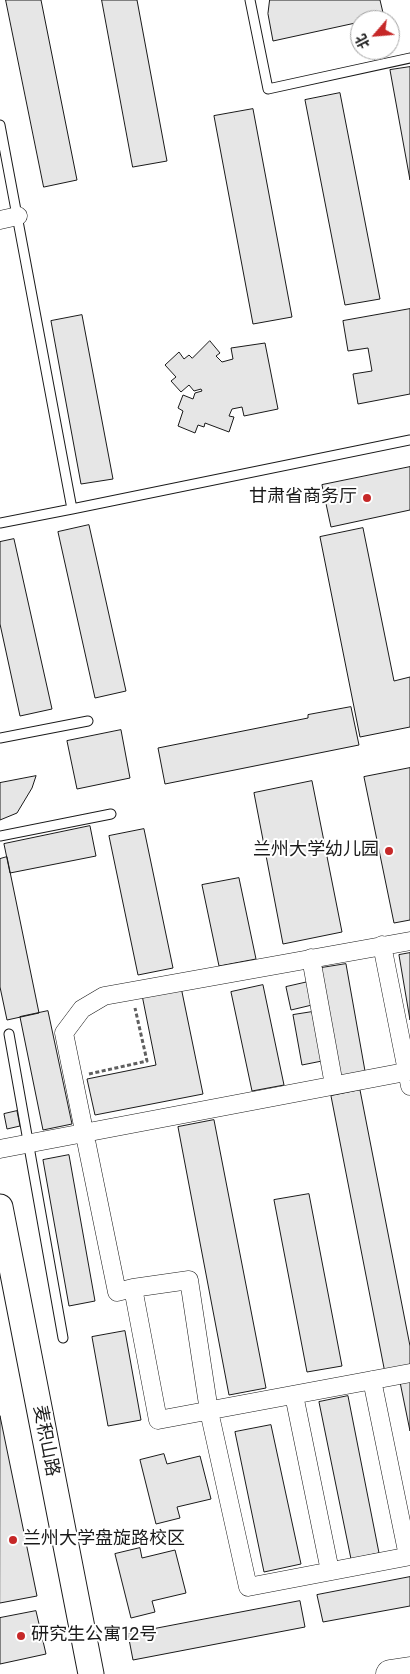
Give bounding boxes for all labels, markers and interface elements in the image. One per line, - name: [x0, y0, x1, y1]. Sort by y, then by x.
- north arrow: [350, 10, 400, 60]
- text: 北: [350, 31, 375, 52]
- place label: 甘肃省商务厅: [249, 487, 357, 509]
- marker: 甘肃省商务厅: [361, 492, 373, 504]
- place label: 兰州大学幼儿园: [253, 840, 379, 862]
- marker: 兰州大学幼儿园: [383, 845, 395, 857]
- street label: 麦积山路: [28, 1404, 62, 1478]
- place label: 兰州大学盘旋路校区: [23, 1529, 185, 1551]
- marker: 兰州大学盘旋路校区: [7, 1534, 19, 1546]
- place label: 研究生公寓12号: [31, 1625, 157, 1647]
- marker: 研究生公寓12号: [15, 1630, 27, 1642]

